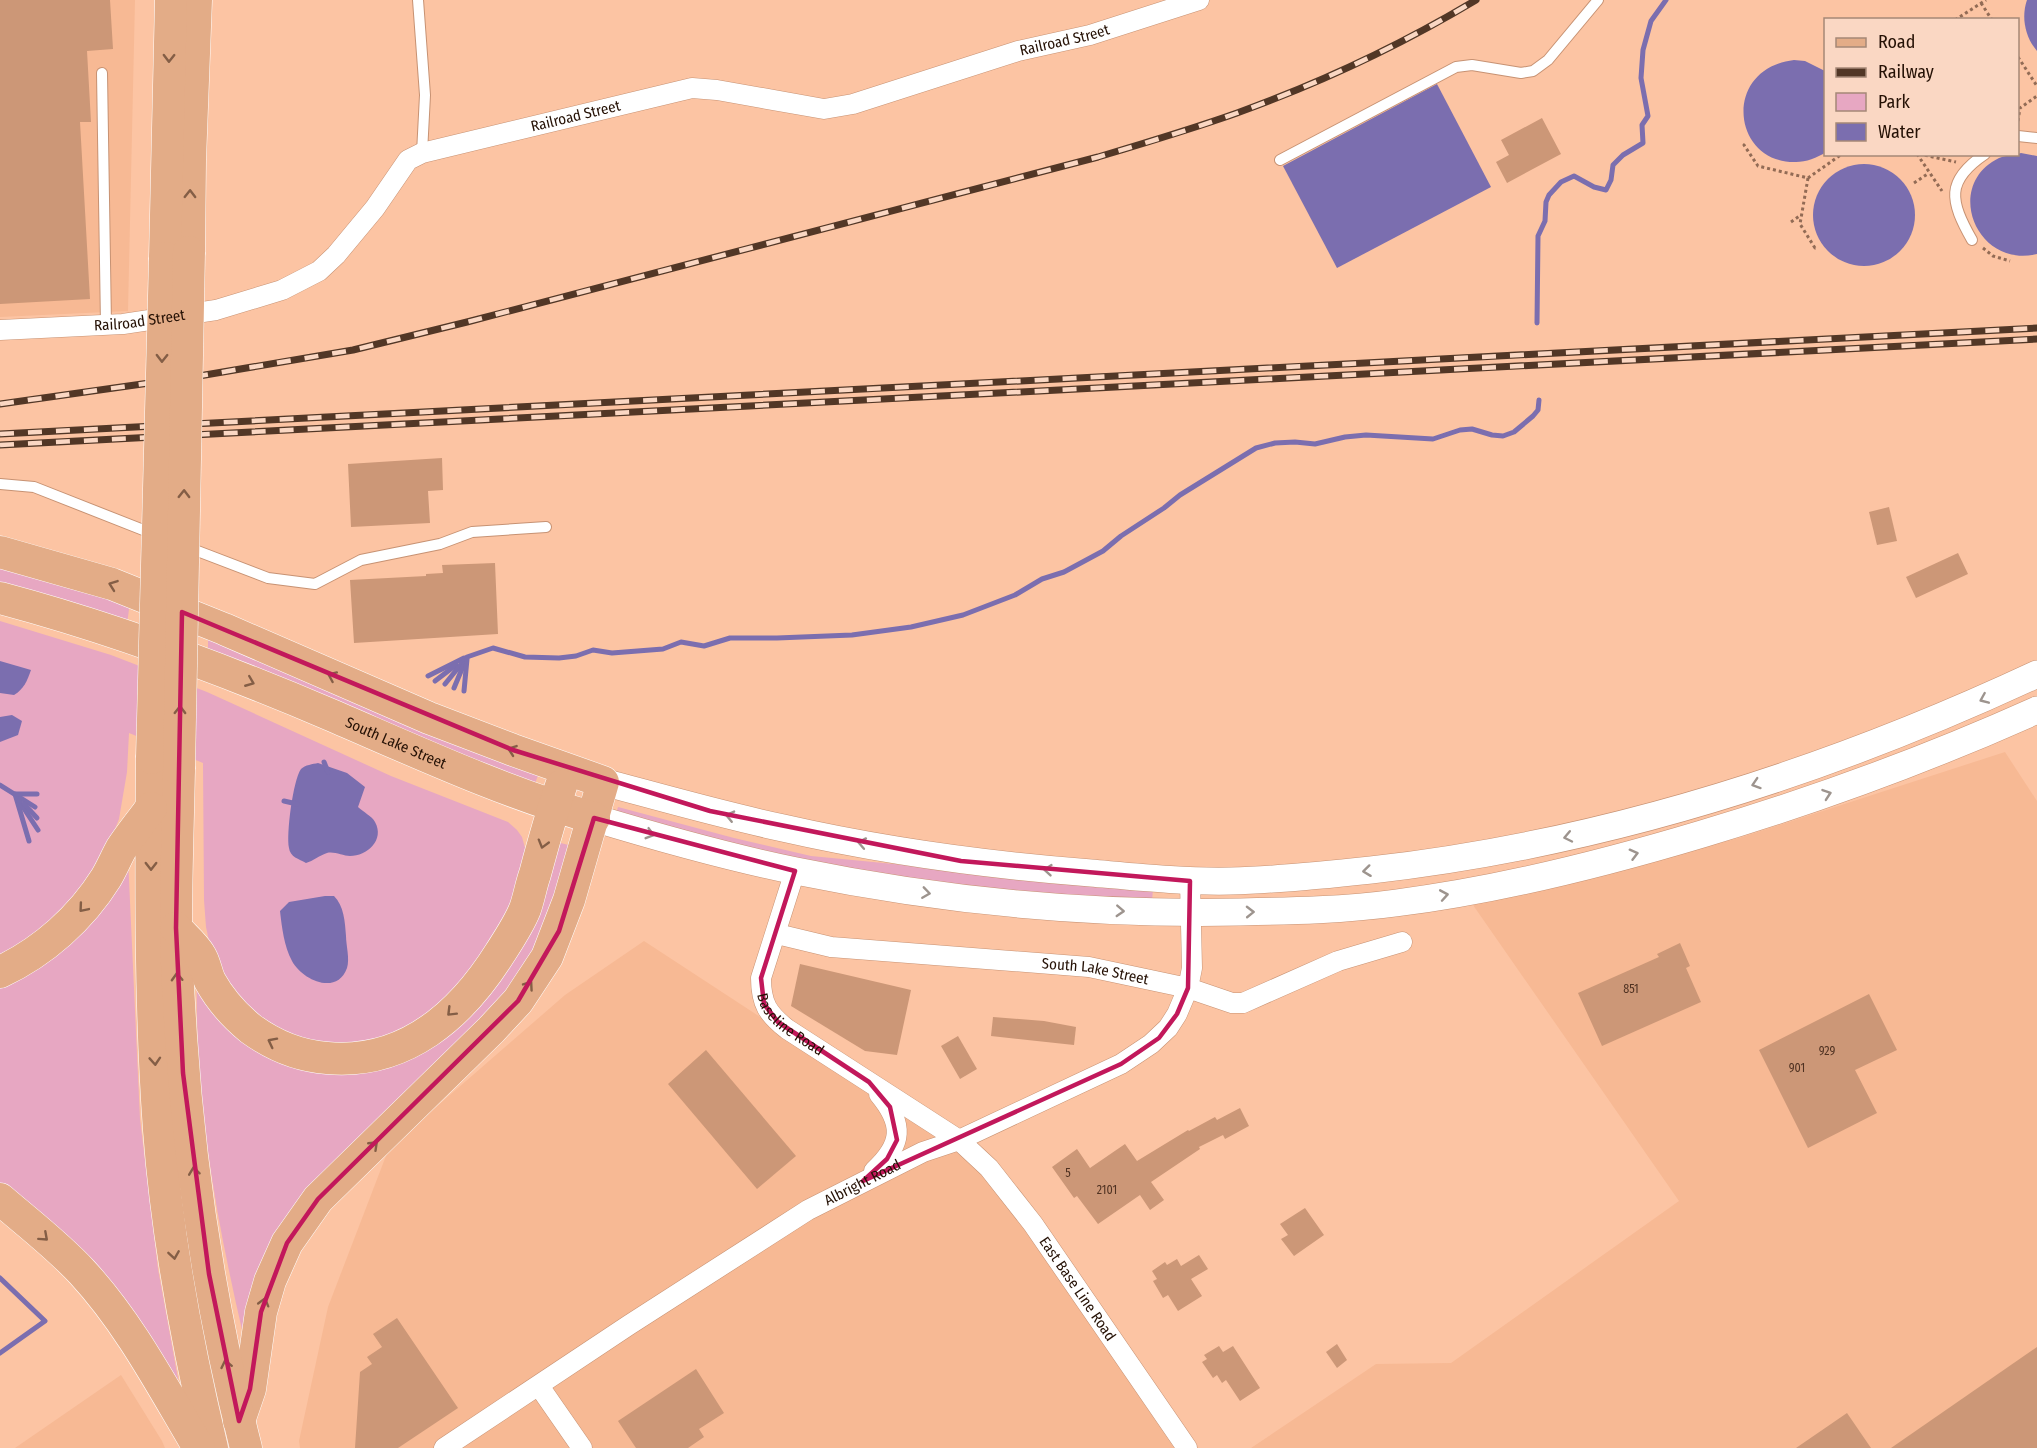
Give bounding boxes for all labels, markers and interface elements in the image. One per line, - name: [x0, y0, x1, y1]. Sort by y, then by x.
- legend: [1824, 18, 2019, 156]
- street label: Railroad Street: [1018, 20, 1112, 59]
- text: Road: [1878, 31, 1915, 53]
- one-way arrow: [163, 54, 176, 63]
- text: Railway: [1878, 61, 1934, 83]
- text: Park: [1878, 91, 1911, 113]
- street label: Railroad Street: [529, 97, 622, 136]
- text: Water: [1878, 121, 1921, 143]
- one-way arrow: [183, 189, 196, 198]
- street label: Railroad Street: [94, 306, 186, 334]
- one-way arrow: [156, 354, 168, 363]
- one-way arrow: [178, 490, 190, 499]
- one-way arrow: [108, 579, 119, 592]
- one-way arrow: [327, 671, 338, 683]
- one-way arrow: [244, 675, 255, 687]
- one-way arrow: [1979, 691, 1990, 703]
- one-way arrow: [174, 706, 186, 715]
- street label: South Lake Street: [343, 713, 449, 773]
- one-way arrow: [507, 744, 518, 757]
- one-way arrow: [1751, 777, 1762, 789]
- one-way arrow: [1821, 789, 1832, 802]
- one-way arrow: [725, 810, 735, 823]
- one-way arrow: [645, 827, 655, 840]
- one-way arrow: [1563, 830, 1573, 843]
- one-way arrow: [858, 837, 868, 850]
- one-way arrow: [538, 838, 550, 849]
- one-way arrow: [1628, 849, 1639, 861]
- one-way arrow: [145, 862, 157, 871]
- one-way arrow: [1044, 864, 1053, 877]
- one-way arrow: [1363, 864, 1372, 876]
- one-way arrow: [922, 886, 931, 899]
- one-way arrow: [1438, 889, 1448, 902]
- one-way arrow: [79, 901, 90, 912]
- one-way arrow: [1116, 904, 1125, 917]
- one-way arrow: [1245, 905, 1254, 918]
- street label: South Lake Street: [1041, 954, 1150, 988]
- one-way arrow: [171, 973, 184, 982]
- one-way arrow: [522, 981, 533, 992]
- house number: 851: [1623, 982, 1639, 996]
- street label: Baseline Road: [753, 991, 827, 1059]
- one-way arrow: [448, 1005, 459, 1016]
- one-way arrow: [267, 1037, 278, 1049]
- house number: 929: [1819, 1044, 1836, 1058]
- one-way arrow: [148, 1057, 161, 1066]
- house number: 901: [1789, 1061, 1805, 1075]
- one-way arrow: [367, 1141, 377, 1152]
- street label: Albright Road: [821, 1156, 904, 1209]
- house number: 5: [1065, 1166, 1071, 1180]
- one-way arrow: [188, 1167, 200, 1176]
- house number: 2101: [1097, 1183, 1117, 1197]
- one-way arrow: [38, 1230, 48, 1241]
- street label: East Base Line Road: [1036, 1233, 1120, 1344]
- one-way arrow: [167, 1250, 180, 1260]
- one-way arrow: [257, 1297, 269, 1308]
- one-way arrow: [220, 1359, 233, 1369]

